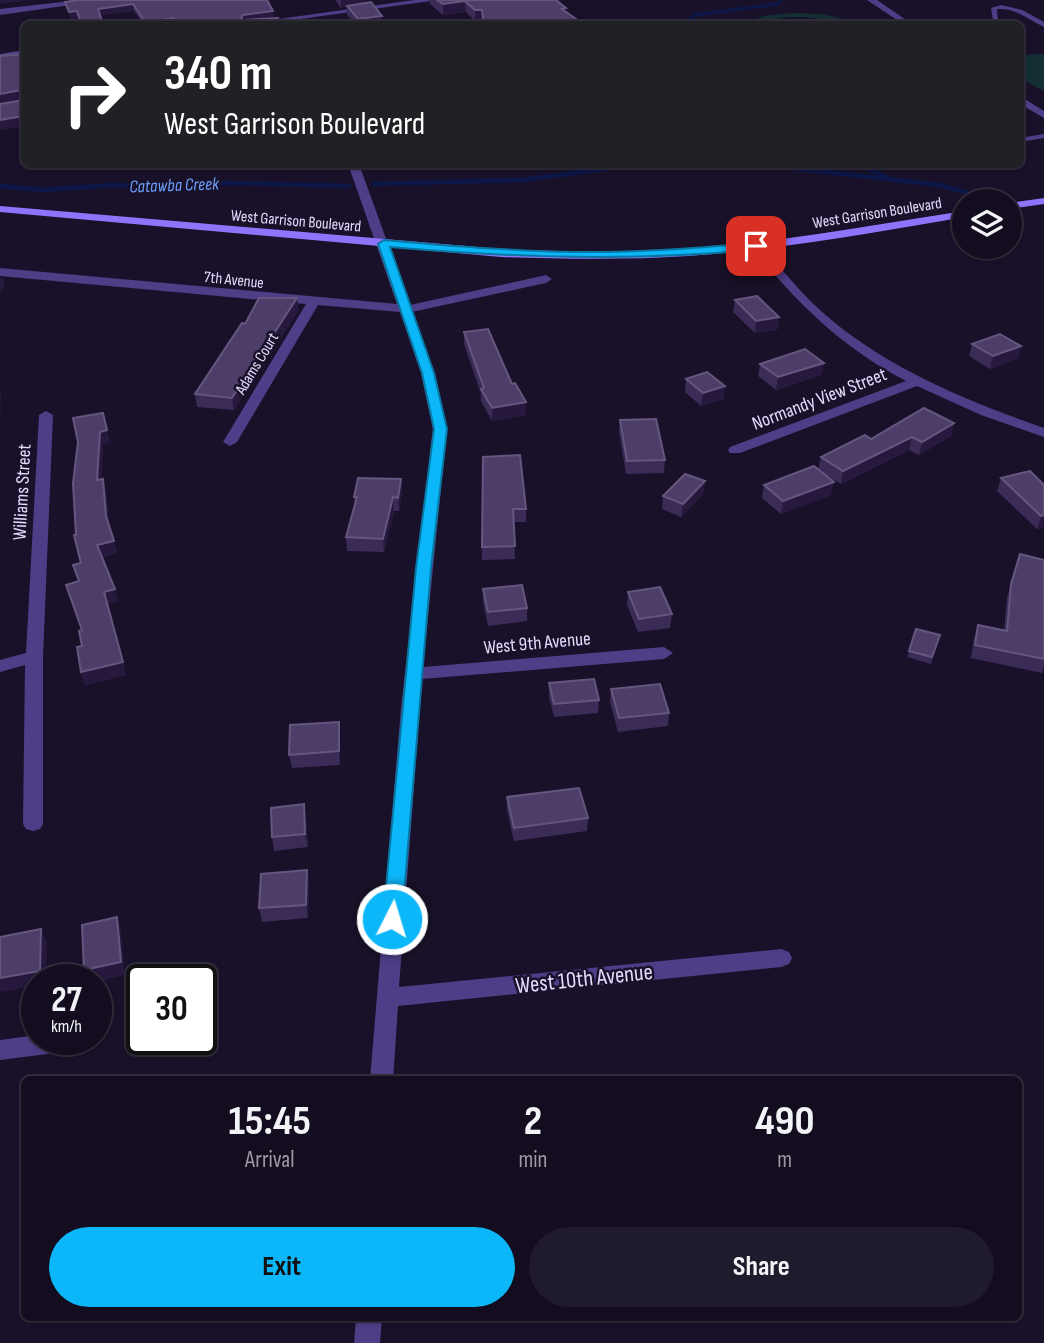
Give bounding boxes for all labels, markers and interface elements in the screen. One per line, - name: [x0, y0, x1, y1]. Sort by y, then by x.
- text: 340 m: [164, 45, 272, 104]
- icon: right: [49, 49, 140, 140]
- text: West Garrison Boulevard: [164, 105, 425, 144]
- water label: Catawba Creek: [129, 173, 220, 198]
- map controls: [952, 189, 1022, 259]
- button: layers: [952, 189, 1022, 259]
- street label: West Garrison Boulevard: [811, 194, 943, 233]
- street label: West Garrison Boulevard: [230, 206, 362, 237]
- pin: [726, 216, 786, 276]
- icon: arrive: [737, 227, 775, 265]
- street label: 7th Avenue: [203, 268, 265, 293]
- street label: Adams Court: [231, 329, 283, 399]
- street label: Normandy View Street: [749, 363, 890, 436]
- street label: Williams Street: [8, 443, 37, 541]
- street label: West 9th Avenue: [483, 627, 592, 660]
- position arrow: [355, 882, 429, 956]
- street label: West 10th Avenue: [514, 958, 654, 1000]
- speed limit sign: 30: [126, 964, 217, 1055]
- text: 27: [51, 979, 82, 1022]
- text: km/h: [51, 1016, 82, 1037]
- text: 15:45: [229, 1096, 311, 1147]
- text: 2: [524, 1096, 542, 1147]
- text: 490: [755, 1096, 814, 1147]
- text: Arrival: [245, 1146, 294, 1174]
- text: min: [518, 1146, 547, 1174]
- text: m: [777, 1146, 792, 1174]
- button: Exit: [49, 1227, 515, 1307]
- button: Share: [529, 1227, 994, 1307]

